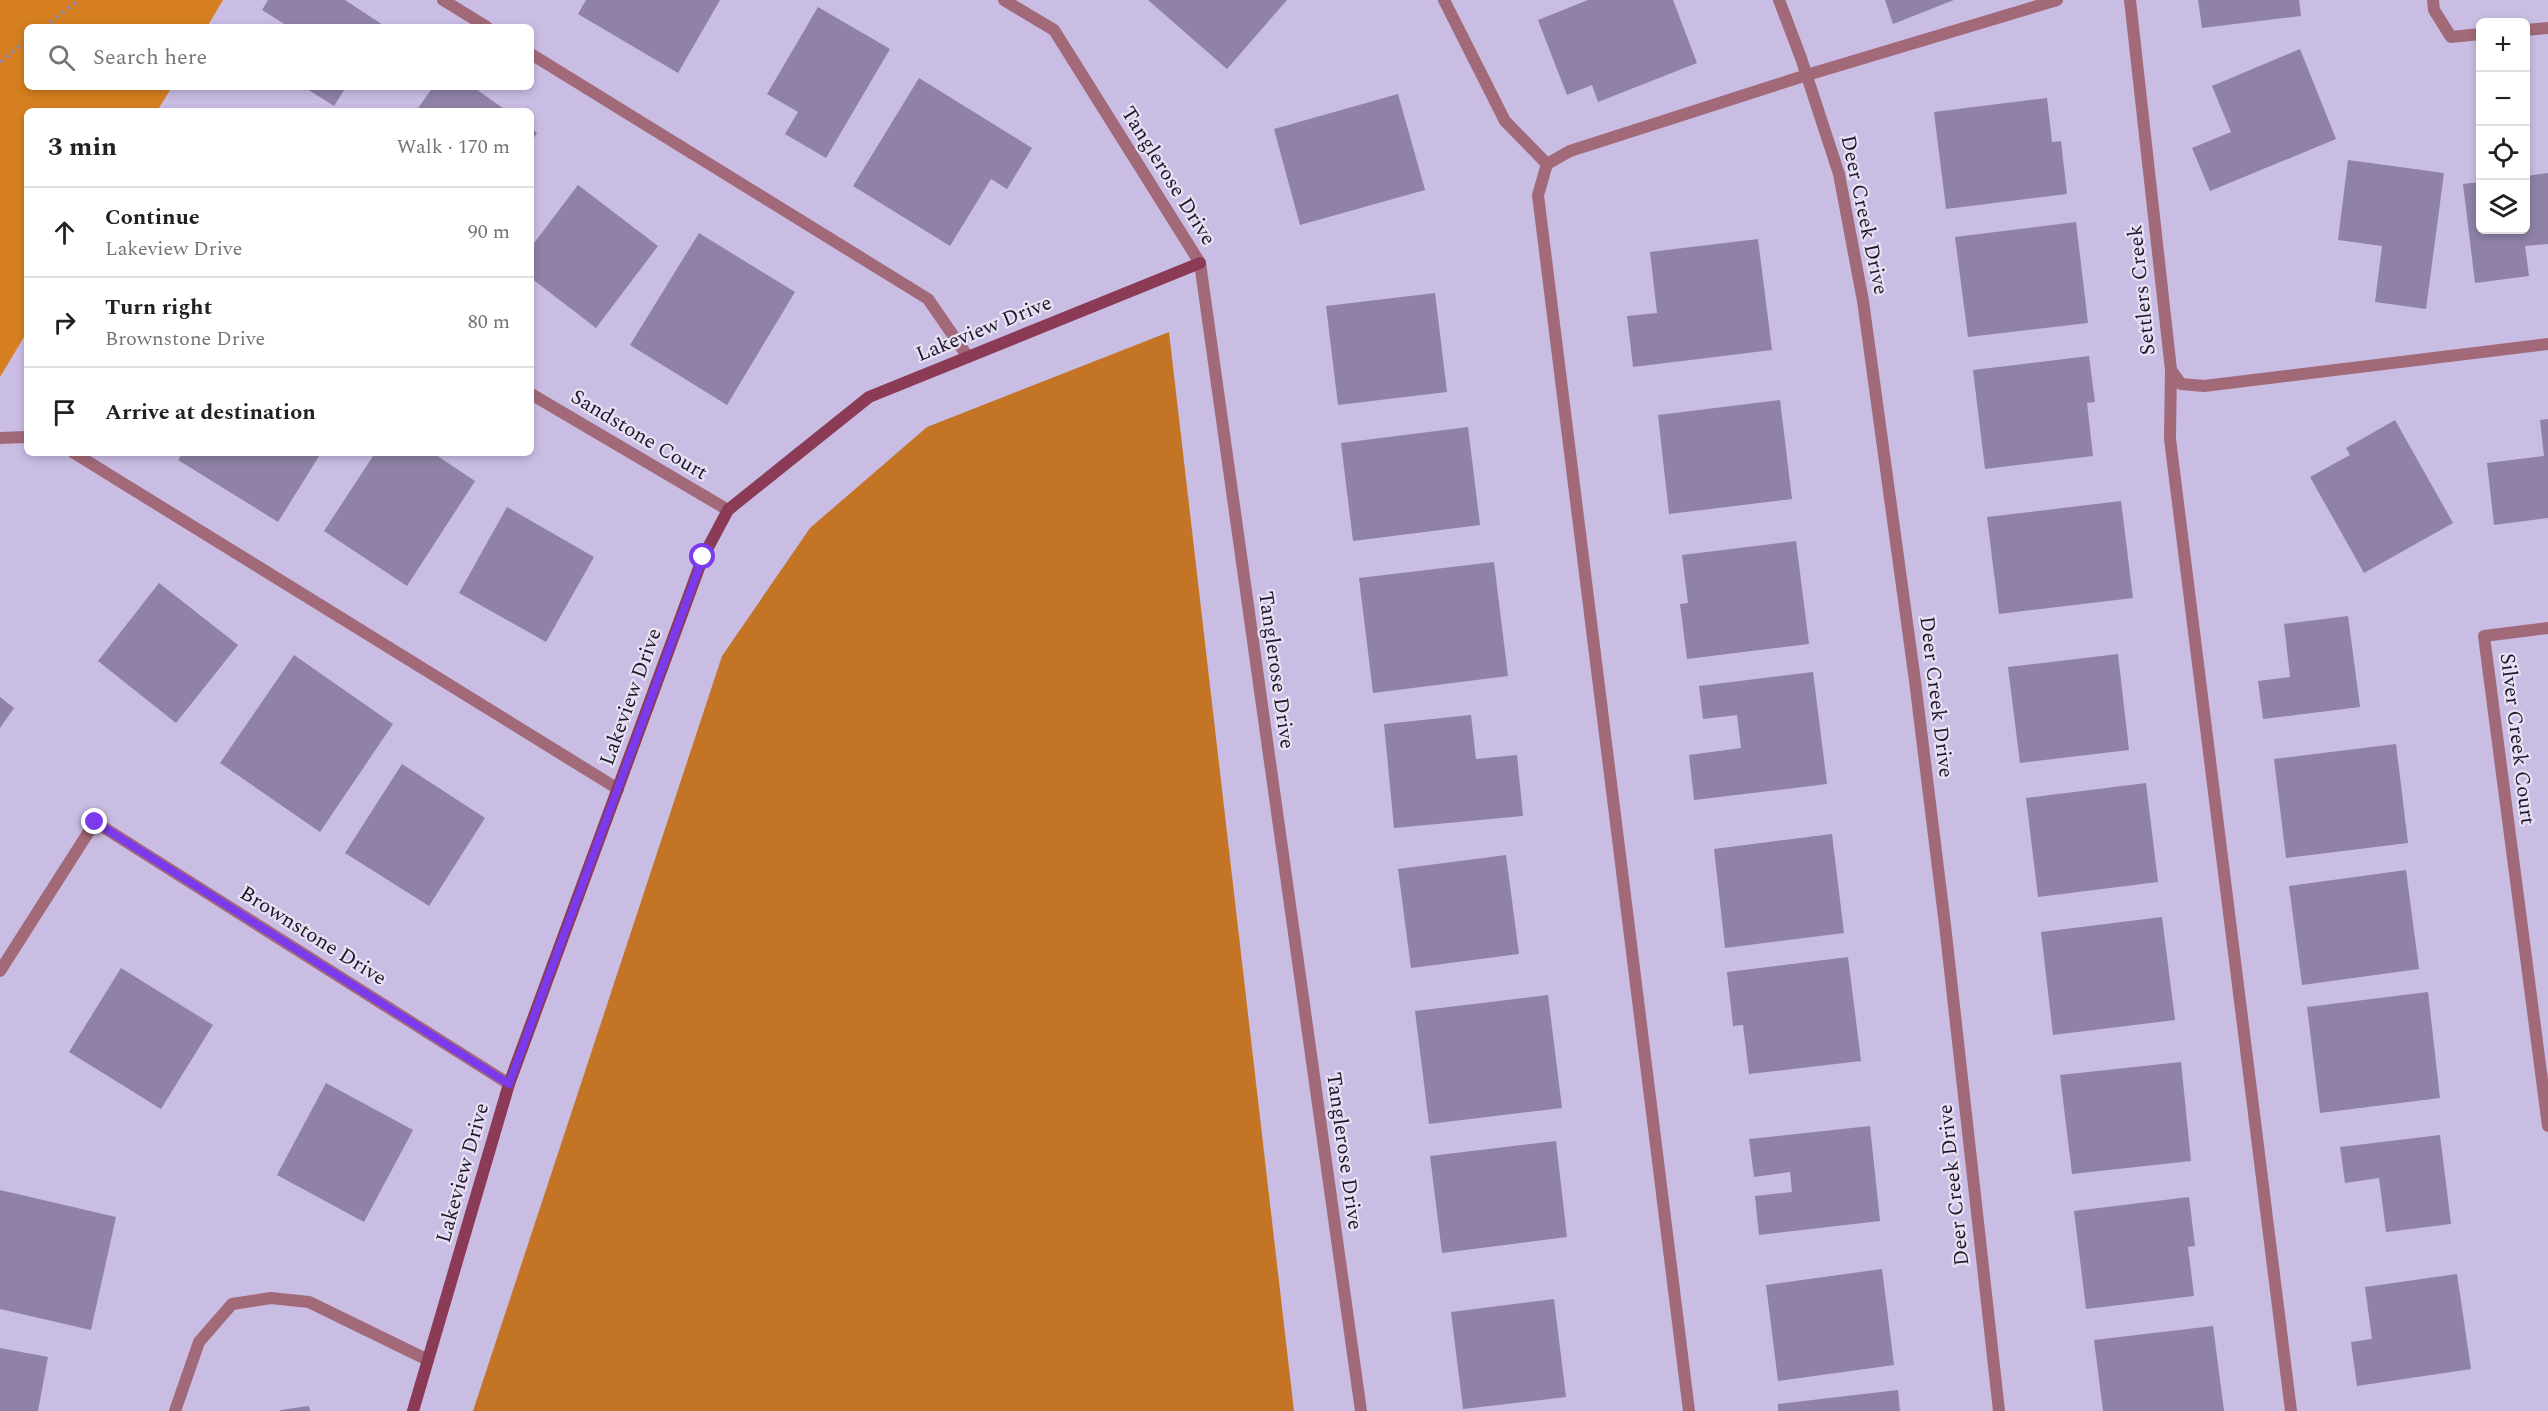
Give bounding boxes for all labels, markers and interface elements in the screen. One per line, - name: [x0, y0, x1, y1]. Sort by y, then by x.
- map controls: [2476, 18, 2530, 234]
- button: +: [2476, 18, 2530, 72]
- search box: [24, 24, 534, 90]
- icon: search: [45, 41, 78, 74]
- text: Search here: [93, 41, 207, 74]
- button: −: [2476, 72, 2530, 126]
- street label: Tanglerose Drive: [1112, 100, 1224, 252]
- button: locate: [2476, 126, 2530, 180]
- text: 3 min: [48, 127, 117, 167]
- text: Walk · 170 m: [397, 132, 510, 162]
- street label: Deer Creek Drive: [1831, 132, 1897, 298]
- button: layers: [2476, 180, 2530, 234]
- text: Continue: [105, 201, 200, 234]
- icon: ahead: [48, 216, 81, 249]
- text: 90 m: [468, 217, 510, 247]
- street label: Settlers Creek: [2119, 223, 2165, 357]
- text: Lakeview Drive: [105, 234, 242, 264]
- street label: Lakeview Drive: [911, 287, 1057, 371]
- text: Turn right: [105, 291, 212, 324]
- icon: right: [48, 306, 81, 339]
- text: 80 m: [468, 307, 510, 337]
- text: Brownstone Drive: [105, 324, 265, 354]
- street label: Sandstone Court: [564, 381, 714, 489]
- icon: arrive: [48, 396, 81, 429]
- text: Arrive at destination: [105, 396, 316, 429]
- route start: [689, 543, 715, 569]
- street label: Tanglerose Drive: [1249, 589, 1303, 751]
- street label: Deer Creek Drive: [1910, 614, 1962, 780]
- street label: Lakeview Drive: [591, 624, 671, 770]
- street label: Silver Creek Court: [2491, 651, 2543, 827]
- route end: [81, 808, 107, 834]
- street label: Brownstone Drive: [233, 878, 393, 994]
- street label: Tanglerose Drive: [1317, 1070, 1371, 1232]
- street label: Lakeview Drive: [428, 1099, 498, 1247]
- street label: Deer Creek Drive: [1930, 1103, 1978, 1267]

